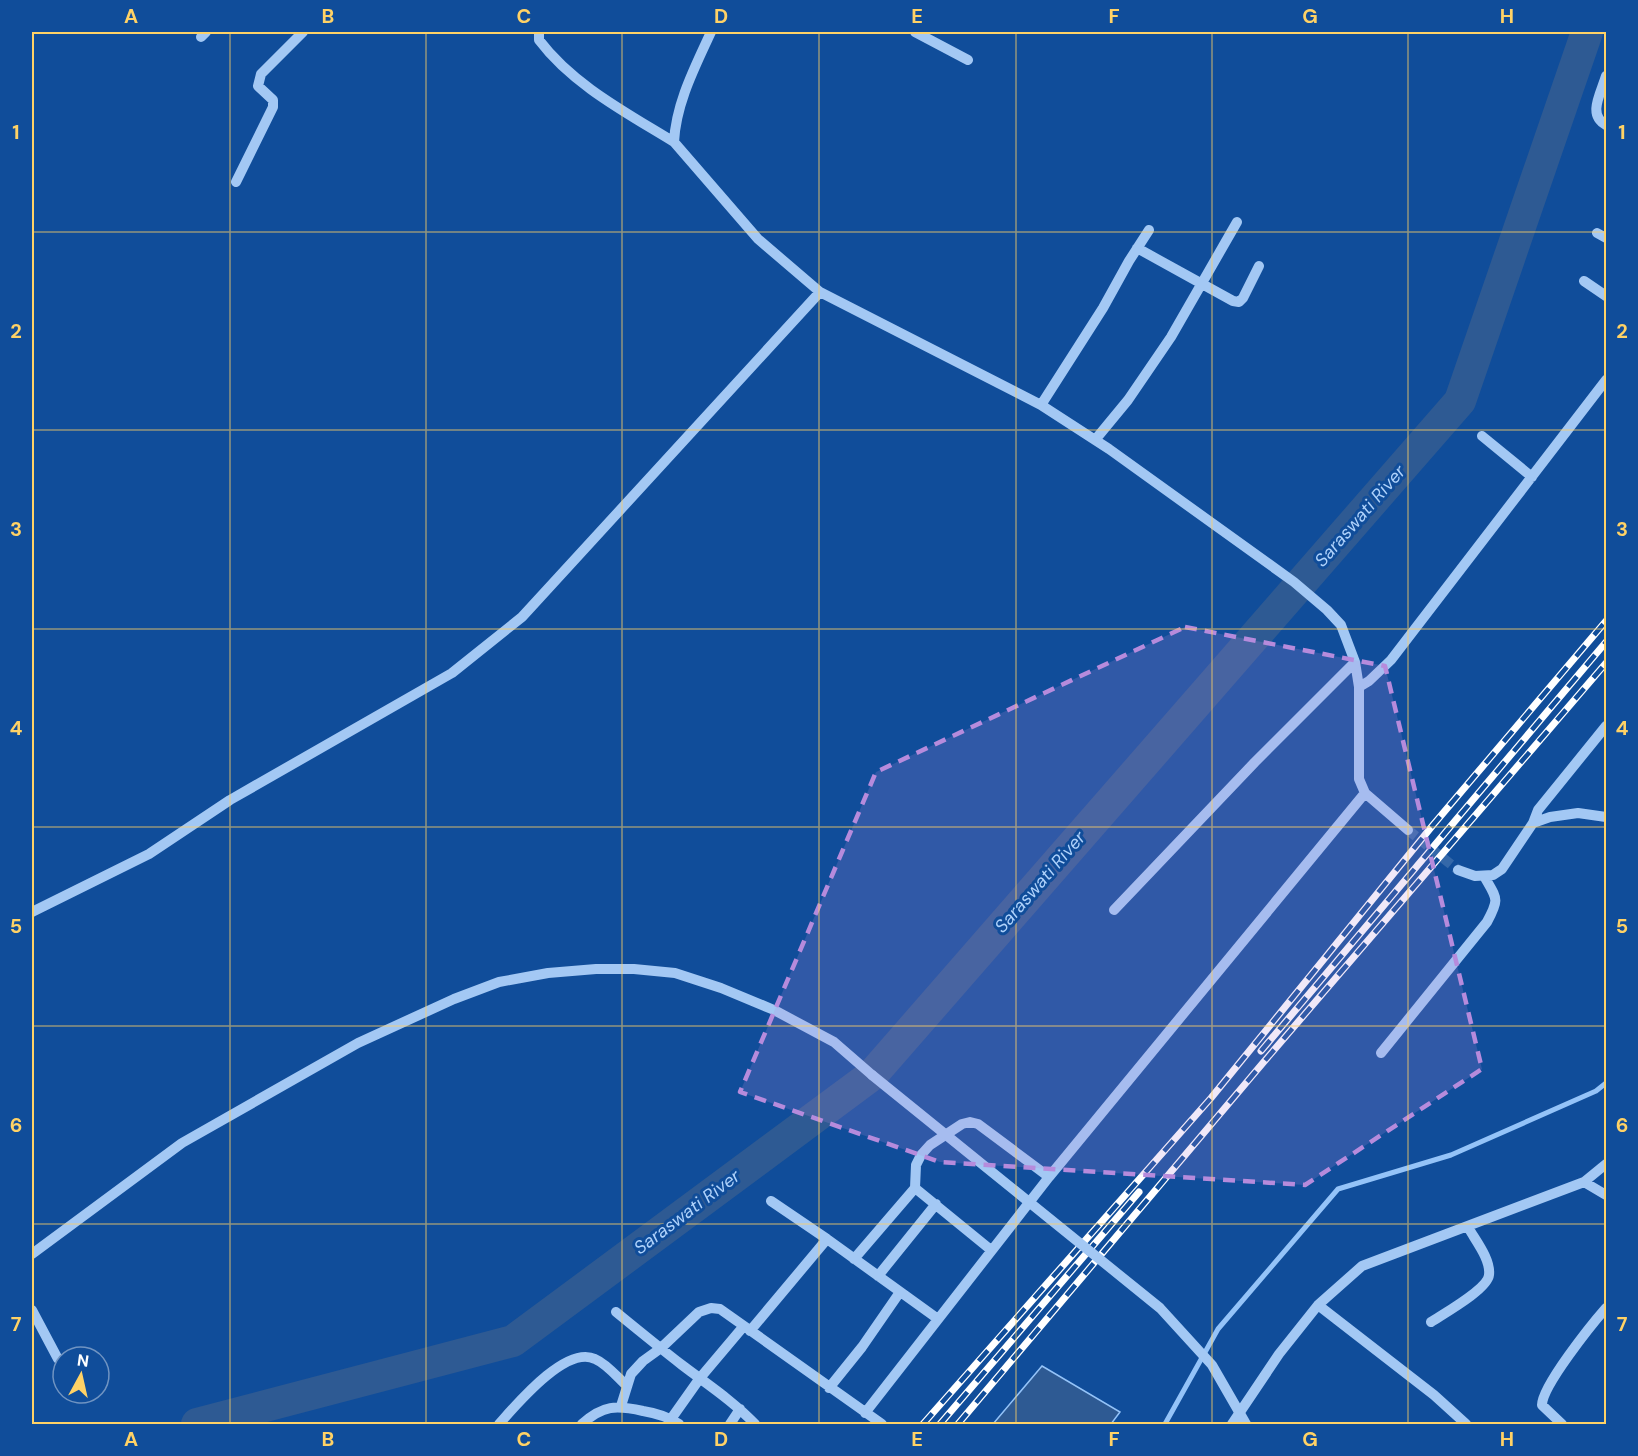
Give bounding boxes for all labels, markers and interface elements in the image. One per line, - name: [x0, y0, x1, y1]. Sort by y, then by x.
- text: A: [124, 3, 138, 29]
- text: B: [322, 3, 334, 29]
- text: C: [517, 3, 531, 29]
- text: D: [714, 3, 728, 29]
- text: E: [911, 3, 923, 29]
- text: F: [1108, 3, 1120, 29]
- text: G: [1302, 3, 1318, 29]
- text: H: [1500, 3, 1514, 29]
- text: 1: [12, 119, 20, 145]
- text: 1: [1618, 119, 1626, 145]
- text: 2: [10, 318, 22, 344]
- text: 2: [1616, 318, 1628, 344]
- water label: Saraswati River: [1309, 459, 1412, 572]
- text: 3: [10, 516, 22, 542]
- text: 3: [1616, 516, 1628, 542]
- text: 4: [10, 715, 23, 741]
- text: 4: [1616, 715, 1629, 741]
- water label: Saraswati River: [989, 825, 1092, 938]
- text: 5: [10, 913, 22, 939]
- text: 5: [1616, 913, 1628, 939]
- text: 6: [10, 1112, 22, 1138]
- text: 6: [1616, 1112, 1628, 1138]
- water label: Saraswati River: [629, 1163, 746, 1260]
- text: 7: [11, 1311, 22, 1337]
- text: 7: [1617, 1311, 1628, 1337]
- north arrow: [51, 1345, 111, 1405]
- text: N: [76, 1349, 90, 1372]
- text: A: [124, 1426, 138, 1452]
- text: B: [322, 1426, 334, 1452]
- text: C: [517, 1426, 531, 1452]
- text: D: [714, 1426, 728, 1452]
- text: E: [911, 1426, 923, 1452]
- text: F: [1108, 1426, 1120, 1452]
- text: G: [1302, 1426, 1318, 1452]
- text: H: [1500, 1426, 1514, 1452]

